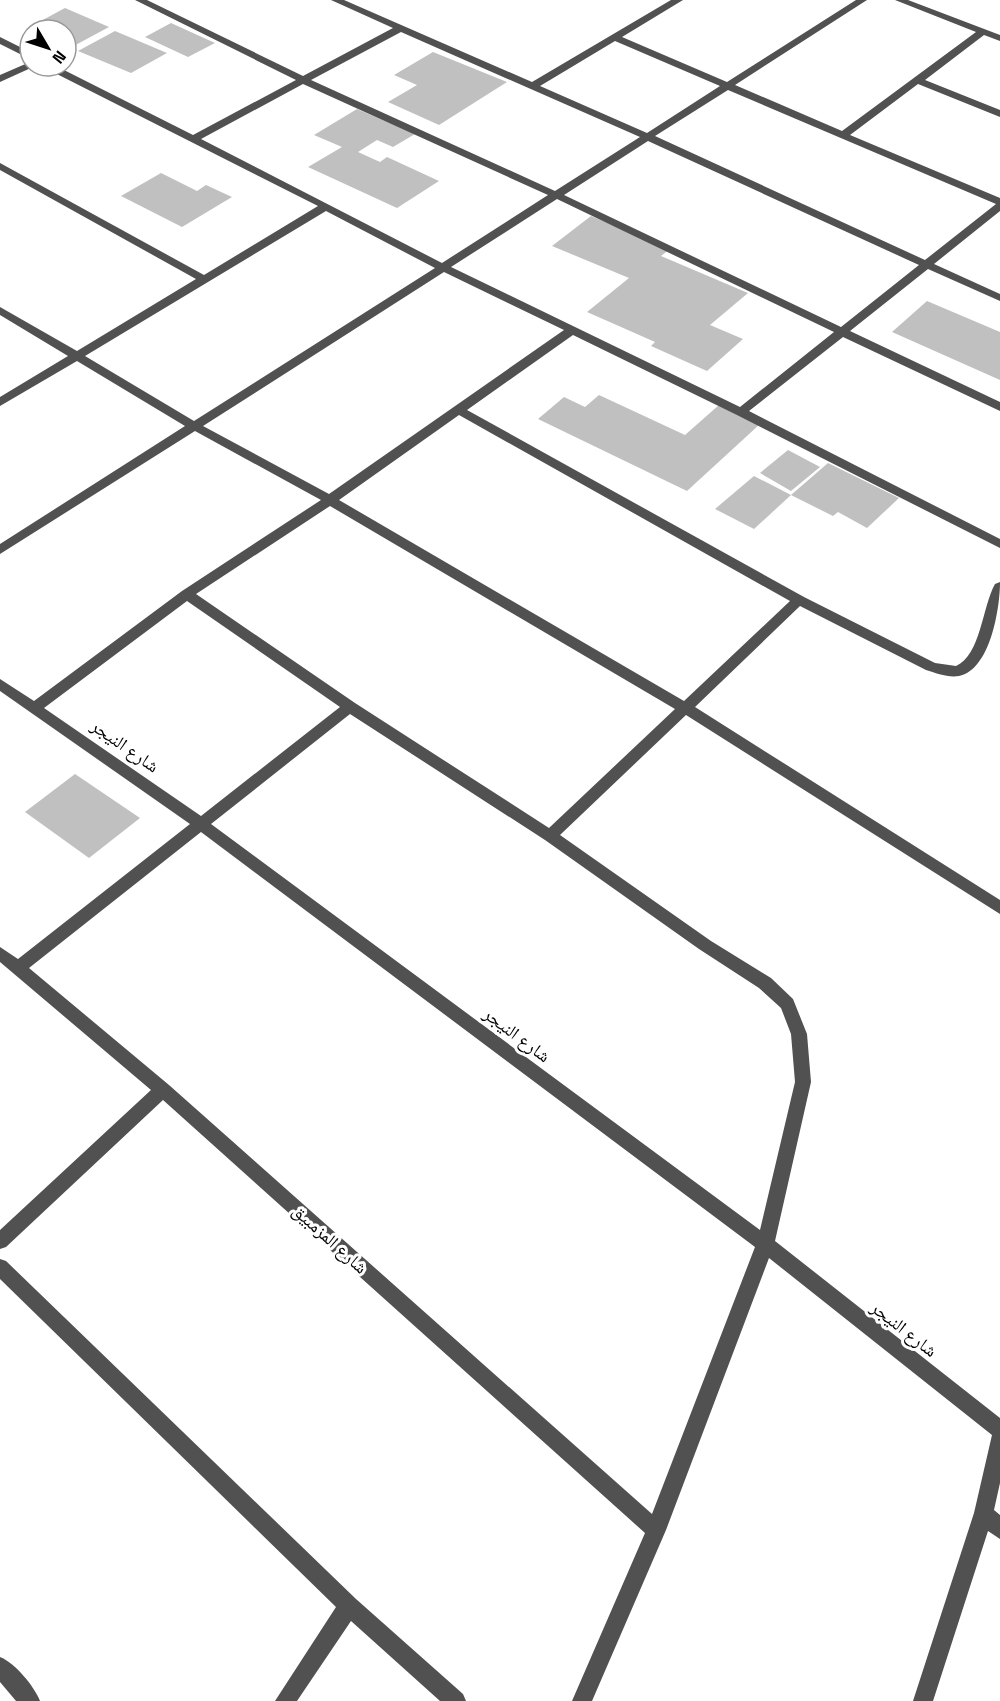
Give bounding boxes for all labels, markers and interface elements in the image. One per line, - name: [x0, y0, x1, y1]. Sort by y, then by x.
- north arrow: [18, 18, 78, 78]
- text: N: [48, 46, 71, 68]
- street label: شارع النيجر: [86, 713, 164, 777]
- street label: شارع النيجر: [478, 1001, 555, 1067]
- street label: شارع المزمبيق: [288, 1199, 373, 1278]
- street label: شارع النيجر: [866, 1295, 942, 1362]

